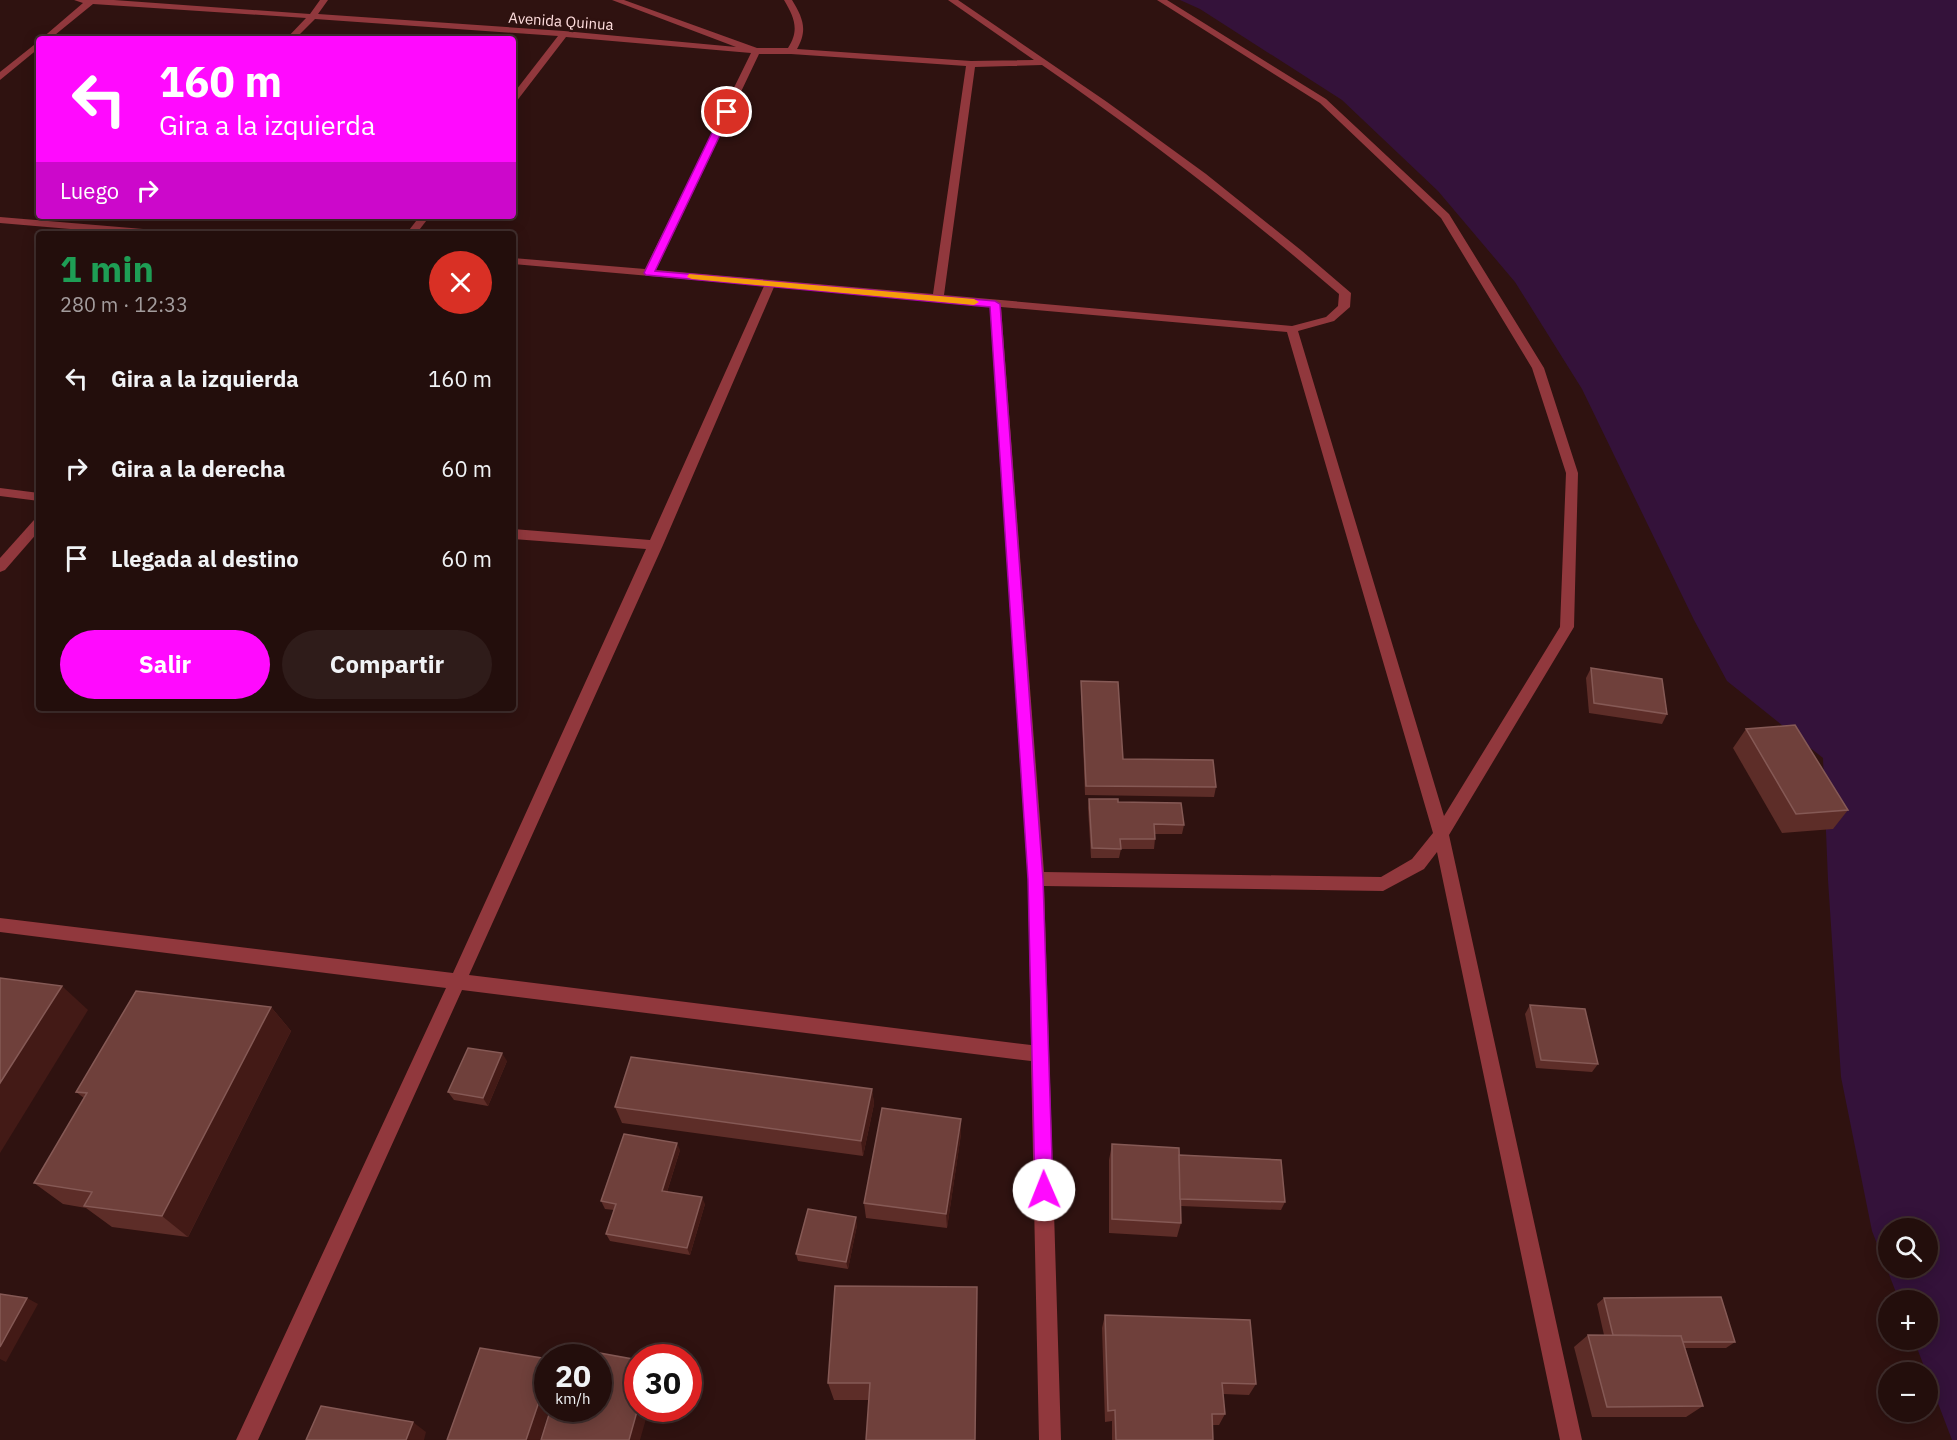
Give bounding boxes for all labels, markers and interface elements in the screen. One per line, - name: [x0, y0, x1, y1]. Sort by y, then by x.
- street label: Avenida Quinua: [508, 8, 614, 34]
- text: 160 m: [159, 54, 282, 109]
- icon: left: [60, 60, 138, 138]
- pin: [701, 86, 752, 137]
- icon: arrive: [710, 95, 743, 128]
- text: Gira a la izquierda: [159, 107, 375, 142]
- icon: right: [131, 174, 164, 207]
- text: Luego: [60, 176, 119, 205]
- text: 1 min: [60, 245, 154, 292]
- button: close: [429, 251, 492, 314]
- text: 280 m · 12:33: [60, 291, 188, 318]
- icon: left: [60, 362, 93, 395]
- text: Gira a la izquierda: [111, 364, 299, 393]
- text: 160 m: [428, 364, 492, 393]
- icon: right: [60, 452, 93, 485]
- text: Gira a la derecha: [111, 454, 285, 483]
- text: 60 m: [441, 454, 492, 483]
- icon: arrive: [60, 542, 93, 575]
- text: Llegada al destino: [111, 544, 299, 573]
- text: 60 m: [441, 544, 492, 573]
- button: Salir: [60, 630, 270, 699]
- button: Compartir: [282, 630, 492, 699]
- position arrow: [1012, 1158, 1076, 1222]
- map controls: [1878, 1218, 1938, 1422]
- button: search: [1878, 1218, 1938, 1278]
- button: +: [1878, 1290, 1938, 1350]
- speed limit sign: 30: [624, 1344, 702, 1422]
- text: 20: [555, 1356, 591, 1395]
- button: −: [1878, 1362, 1938, 1422]
- text: km/h: [555, 1389, 591, 1408]

